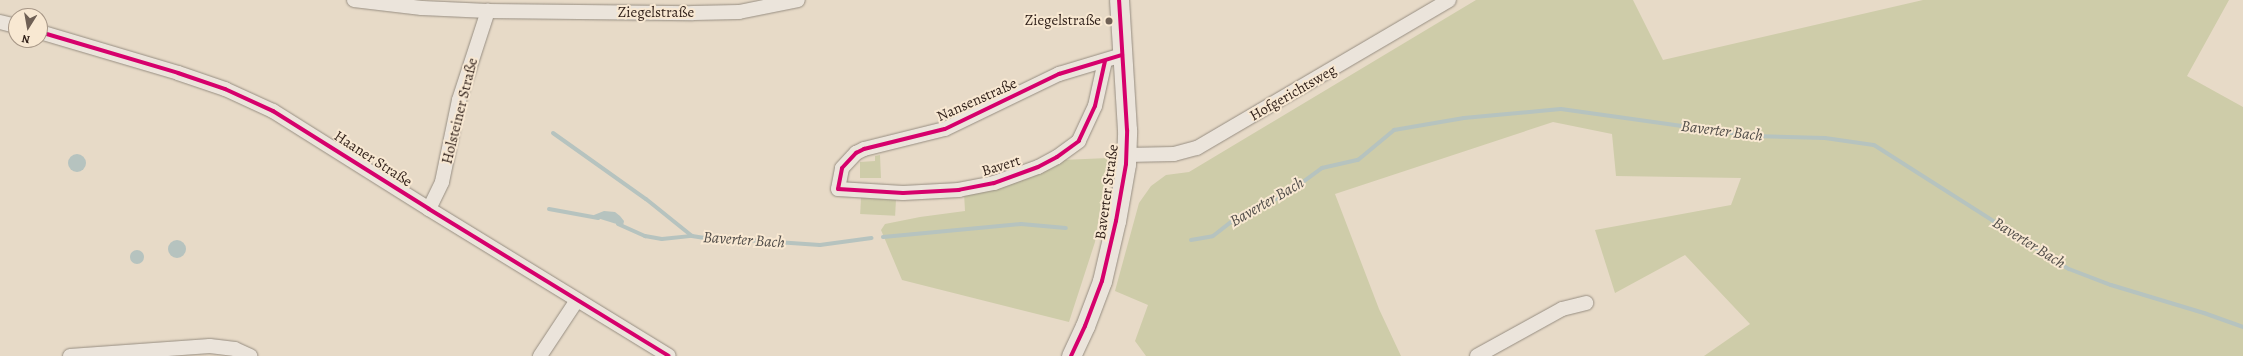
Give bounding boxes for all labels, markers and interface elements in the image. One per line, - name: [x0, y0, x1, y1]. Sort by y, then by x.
- street label: Ziegelstraße: [618, 4, 694, 22]
- north arrow: [8, 8, 48, 48]
- place label: Ziegelstraße: [1025, 12, 1101, 30]
- marker: Ziegelstraße: [1104, 16, 1114, 26]
- text: N: [20, 31, 31, 47]
- street label: Holsteiner Straße: [438, 56, 482, 166]
- street label: Hofgerichtsweg: [1246, 61, 1340, 125]
- street label: Nansenstraße: [934, 74, 1020, 126]
- water label: Baverter Bach: [1680, 116, 1764, 146]
- street label: Haaner Straße: [330, 127, 416, 191]
- street label: Baverter Straße: [1091, 143, 1123, 241]
- street label: Bavert: [979, 152, 1023, 180]
- water label: Baverter Bach: [1227, 173, 1307, 231]
- water label: Baverter Bach: [1989, 213, 2069, 273]
- water label: Baverter Bach: [702, 228, 786, 252]

